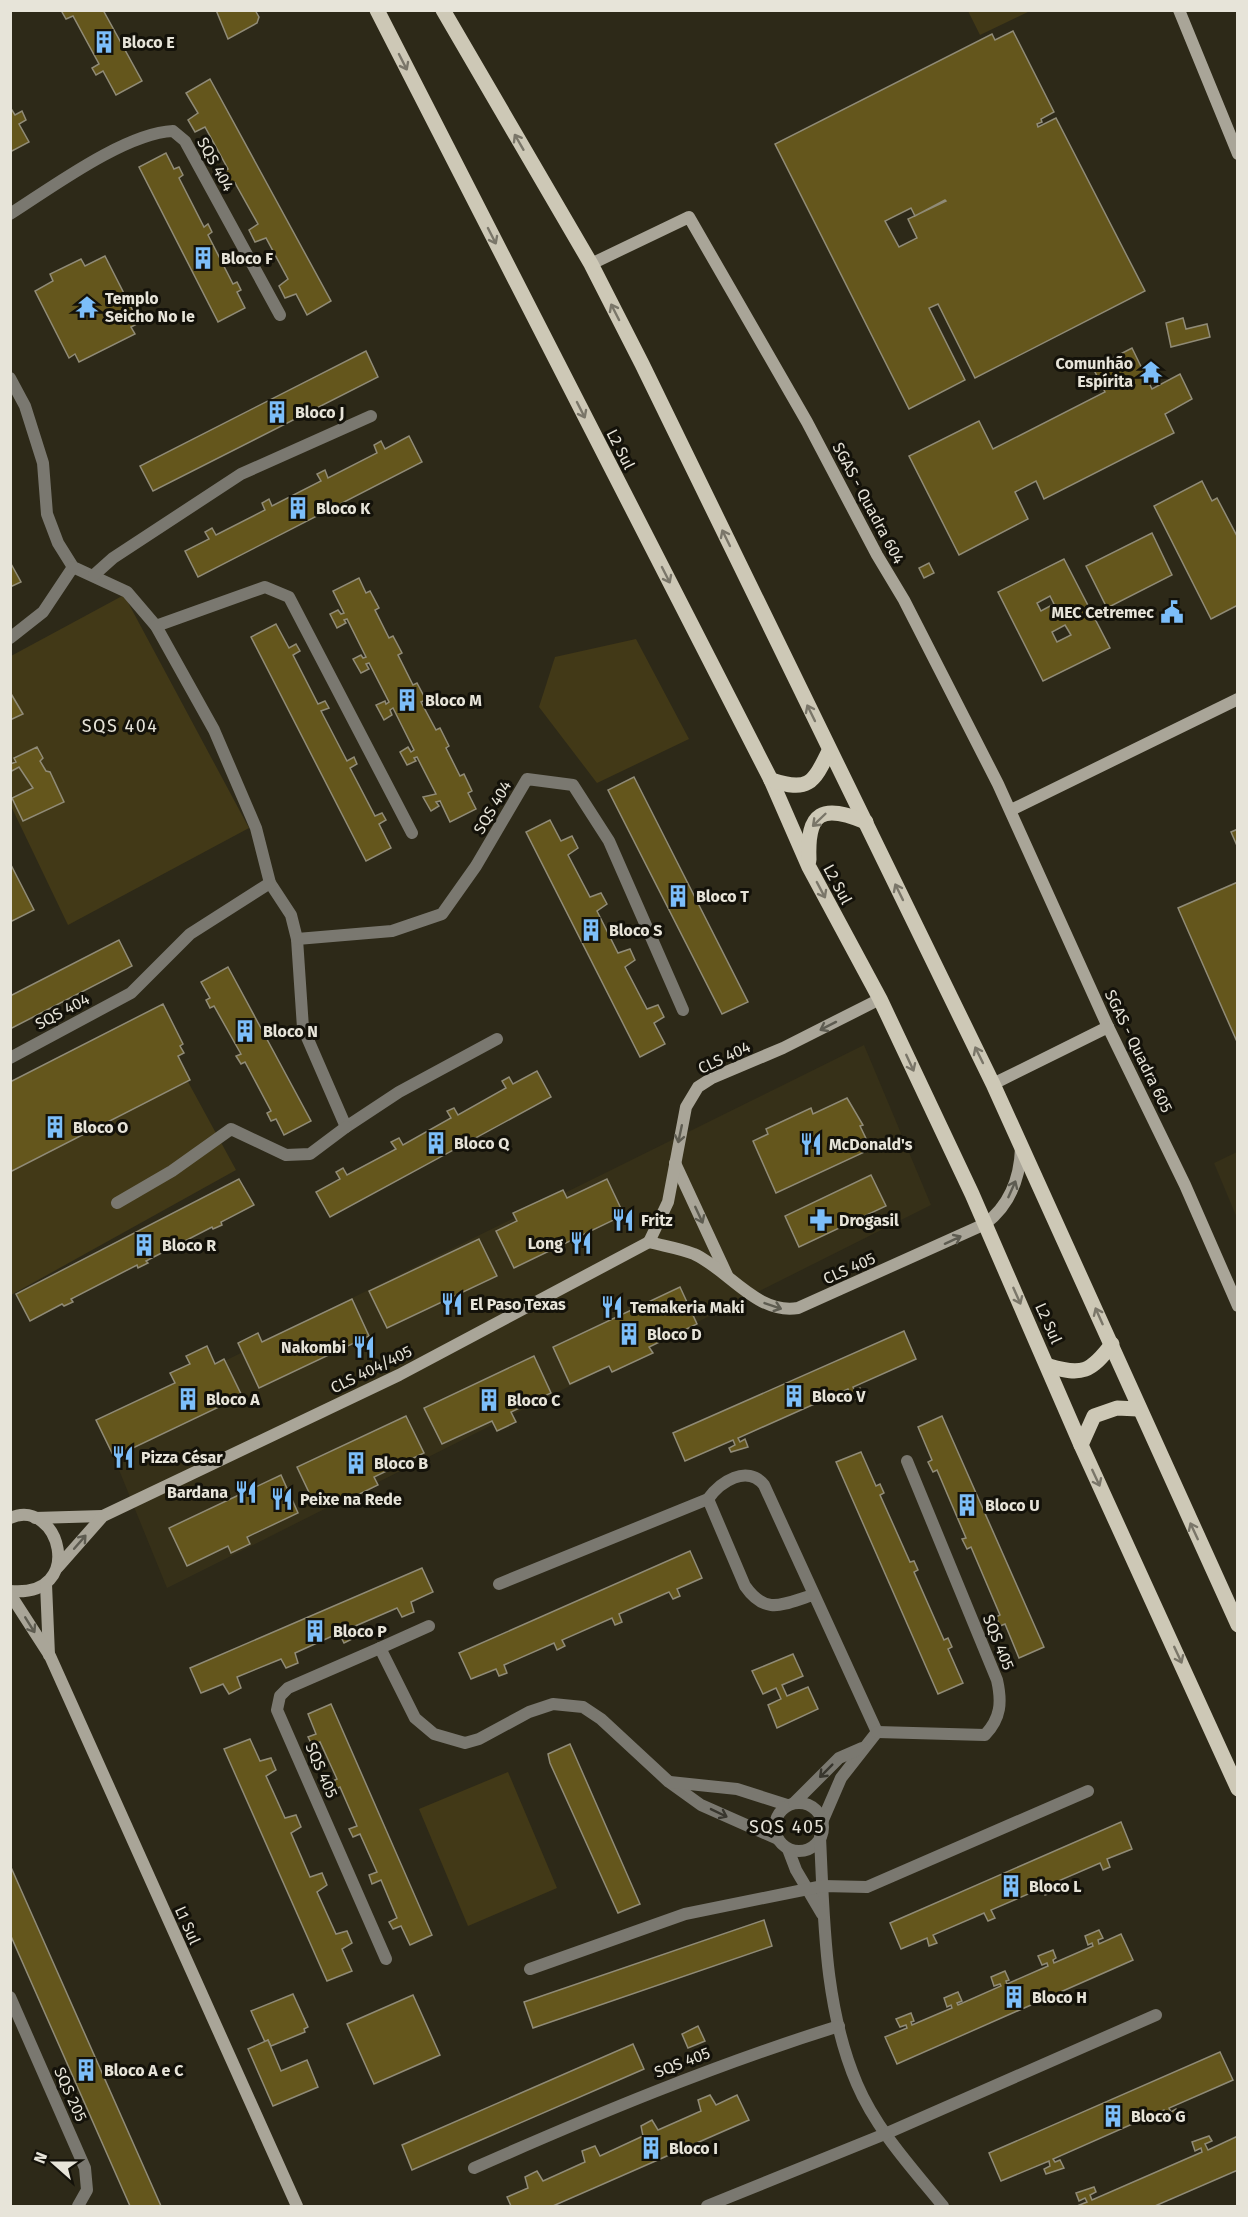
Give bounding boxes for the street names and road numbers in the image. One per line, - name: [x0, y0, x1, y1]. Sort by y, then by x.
- street label: SQS 404: [193, 134, 238, 195]
- street label: L2 Sul: [602, 426, 639, 473]
- street label: SGAS - Quadra 604: [829, 439, 909, 568]
- street label: SQS 404: [470, 777, 516, 837]
- street label: L2 Sul: [819, 861, 856, 908]
- street label: SGAS - Quadra 605: [1101, 987, 1177, 1116]
- street label: SQS 404: [32, 989, 93, 1034]
- street label: CLS 404: [695, 1037, 754, 1078]
- street label: CLS 405: [820, 1249, 878, 1288]
- street label: L2 Sul: [1031, 1300, 1066, 1347]
- street label: CLS 404/405: [327, 1342, 415, 1397]
- street label: SQS 405: [979, 1612, 1018, 1673]
- street label: SQS 405: [301, 1740, 342, 1801]
- street label: L1 Sul: [171, 1903, 204, 1948]
- street label: SQS 405: [652, 2043, 713, 2082]
- street label: SQS 205: [50, 2064, 91, 2124]

